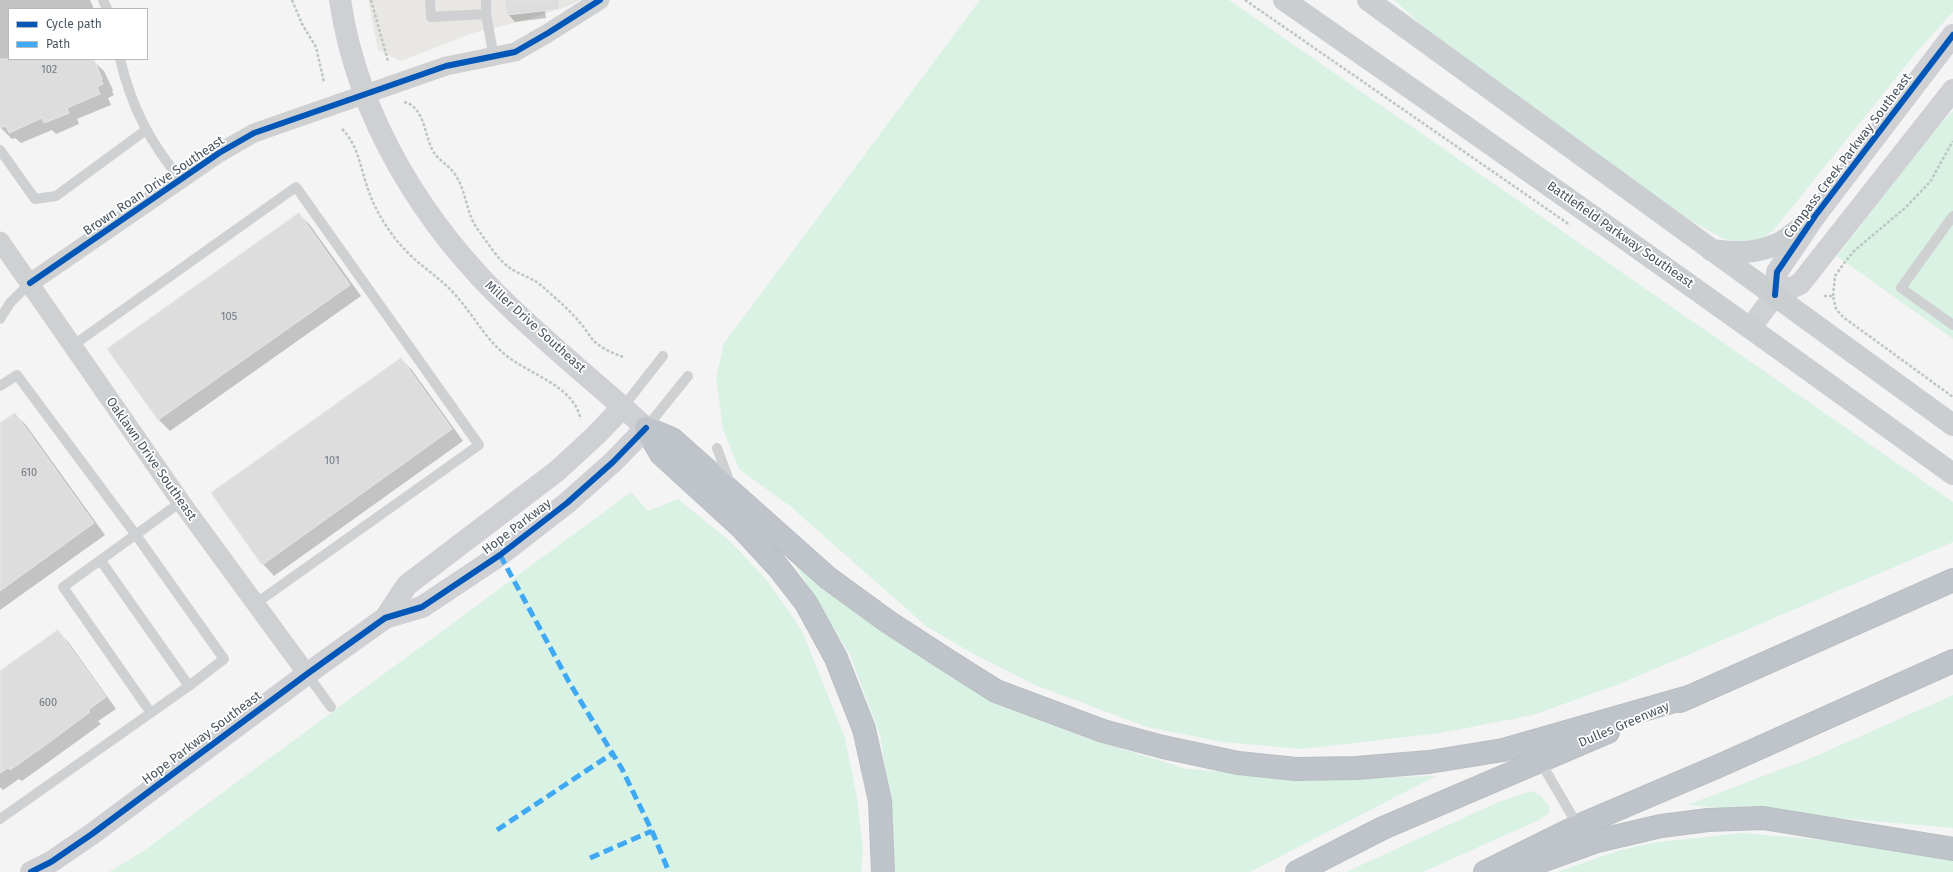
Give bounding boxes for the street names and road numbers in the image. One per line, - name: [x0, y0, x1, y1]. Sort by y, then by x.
- street label: Compass Creek Parkway Southeast: [1781, 70, 1915, 242]
- street label: Brown Roan Drive Southeast: [80, 133, 228, 239]
- street label: Battlefield Parkway Southeast: [1544, 178, 1696, 292]
- street label: Miller Drive Southeast: [481, 278, 589, 376]
- street label: Oaklawn Drive Southeast: [102, 394, 200, 524]
- street label: Hope Parkway: [479, 496, 555, 558]
- street label: Hope Parkway Southeast: [139, 688, 265, 788]
- street label: Dulles Greenway: [1576, 699, 1672, 751]

